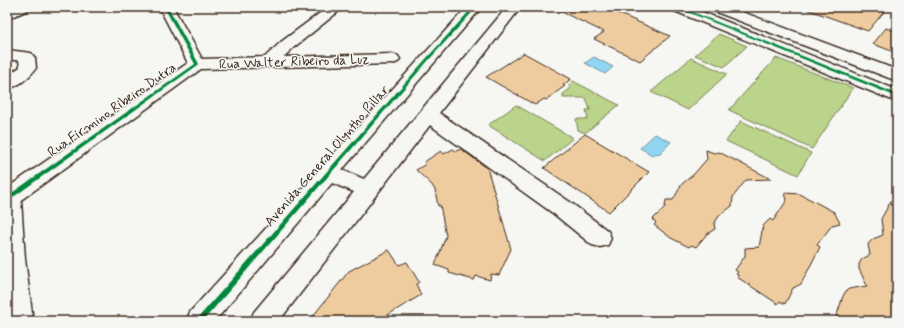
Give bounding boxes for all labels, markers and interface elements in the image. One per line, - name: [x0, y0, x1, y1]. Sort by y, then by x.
- street label: Rua Walter Ribeiro da Luz: [218, 50, 370, 74]
- street label: Rua Firmino Ribeiro Dutra: [44, 59, 180, 161]
- street label: Avenida General Olyntho Pillar: [261, 82, 393, 230]

